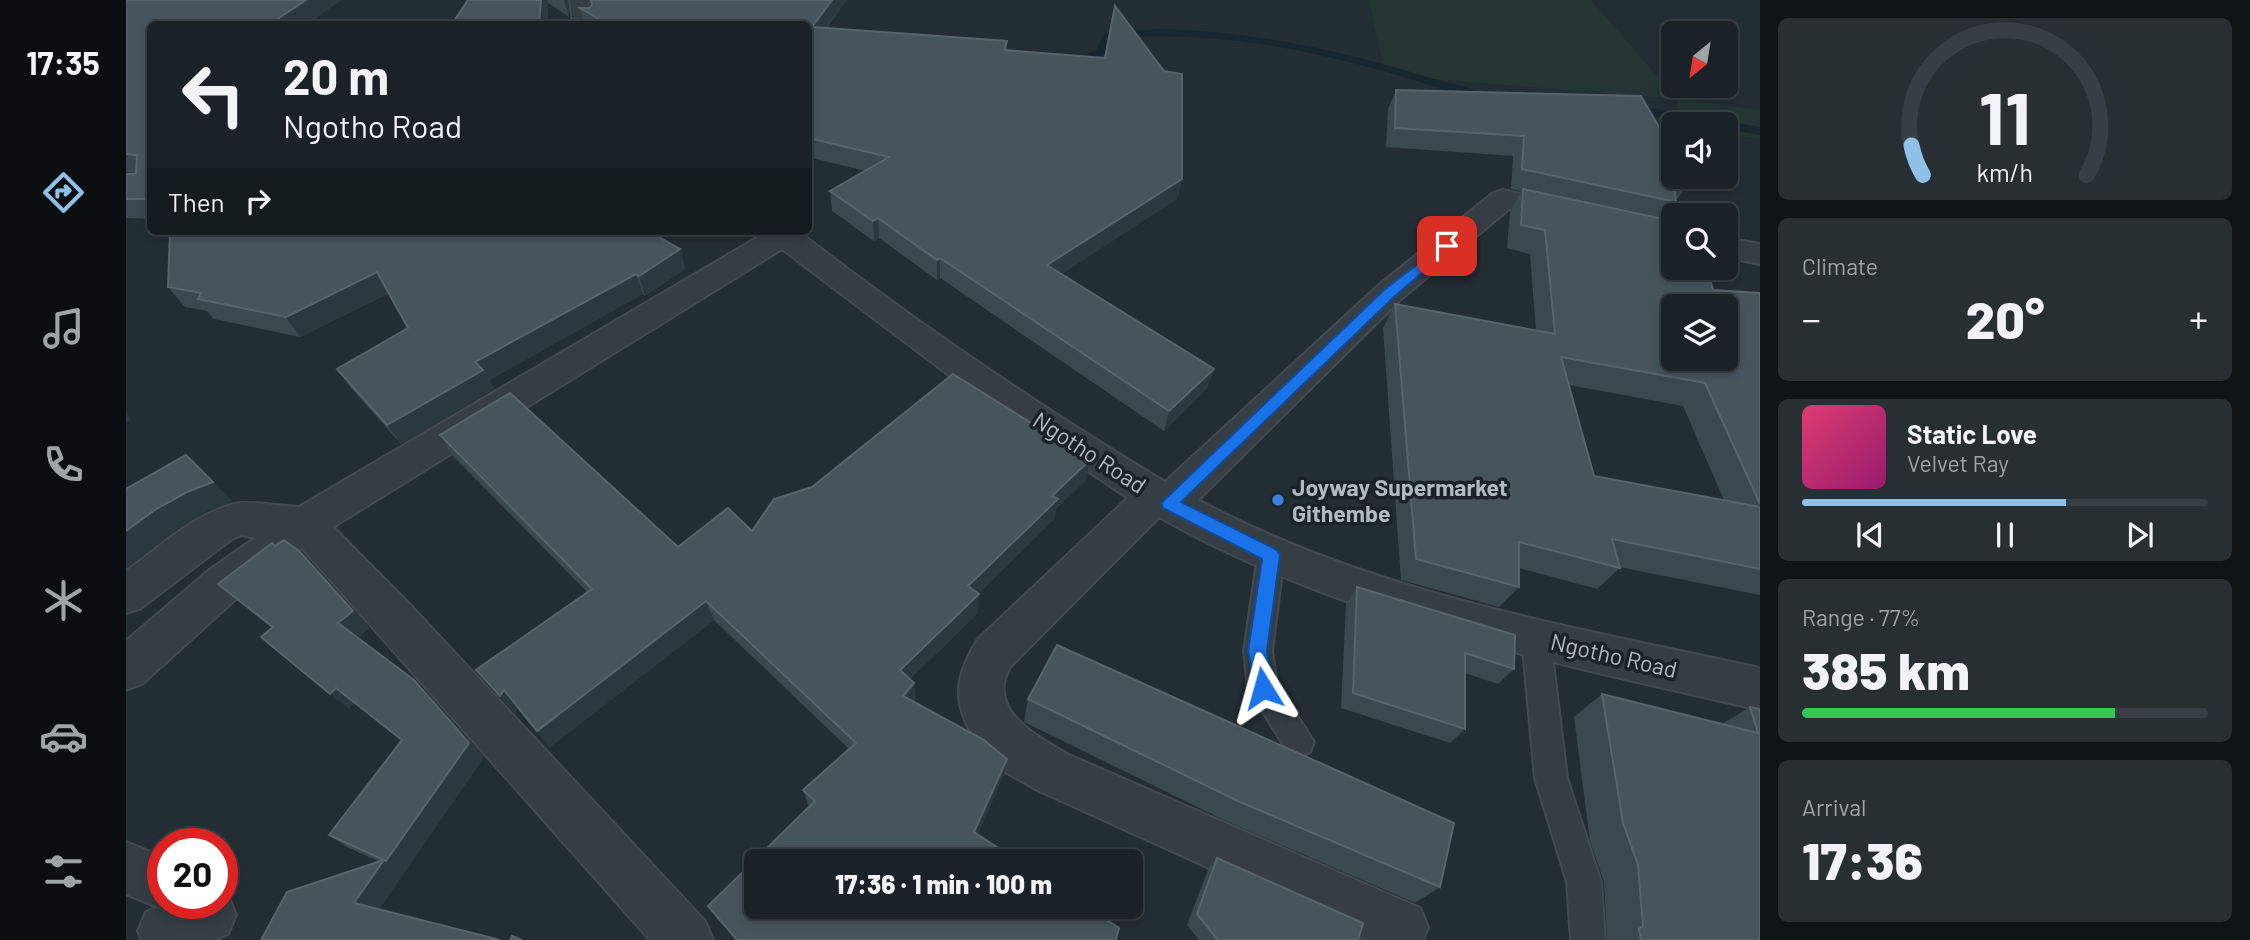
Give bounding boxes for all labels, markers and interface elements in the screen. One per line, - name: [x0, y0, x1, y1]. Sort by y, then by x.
- north arrow: [1661, 21, 1738, 98]
- map controls: [1661, 21, 1738, 371]
- text: 17:35: [26, 43, 100, 81]
- text: 20 m: [283, 46, 389, 105]
- icon: left: [168, 49, 259, 140]
- text: 11: [1979, 72, 2031, 160]
- text: Ngotho Road: [283, 106, 462, 144]
- button: sound: [1661, 112, 1738, 189]
- text: km/h: [1977, 157, 2033, 187]
- icon: directions: [39, 168, 88, 217]
- icon: right: [239, 182, 277, 220]
- text: Then: [168, 186, 225, 217]
- button: search: [1661, 203, 1738, 280]
- pin: [1417, 216, 1477, 276]
- icon: arrive: [1428, 227, 1466, 265]
- text: Climate: [1802, 252, 1878, 280]
- text: 20°: [1966, 287, 2044, 349]
- button: layers: [1661, 294, 1738, 371]
- text: −: [1802, 295, 1821, 341]
- text: +: [2189, 295, 2208, 341]
- icon: music: [39, 304, 88, 353]
- street label: Ngotho Road: [1028, 405, 1152, 499]
- text: Static Love: [1907, 418, 2037, 449]
- icon: phone: [39, 440, 88, 489]
- text: Velvet Ray: [1907, 449, 2009, 477]
- place label: Joyway Supermarket Githembe: [1292, 473, 1508, 527]
- marker: Joyway Supermarket Githembe: [1270, 492, 1286, 508]
- icon: previous: [1851, 516, 1889, 554]
- icon: pause: [1986, 516, 2024, 554]
- icon: next: [2121, 516, 2159, 554]
- icon: climate: [39, 576, 88, 625]
- text: Range · 77%: [1802, 603, 1920, 631]
- street label: Ngotho Road: [1548, 627, 1680, 683]
- text: 385 km: [1802, 638, 1970, 700]
- position arrow: [1226, 651, 1300, 725]
- icon: car: [39, 712, 88, 761]
- text: Arrival: [1802, 793, 1866, 821]
- speed limit sign: 20: [147, 828, 238, 919]
- text: 17:36: [1802, 828, 1923, 890]
- icon: filters: [39, 847, 88, 896]
- text: 17:36 · 1 min · 100 m: [835, 868, 1052, 899]

